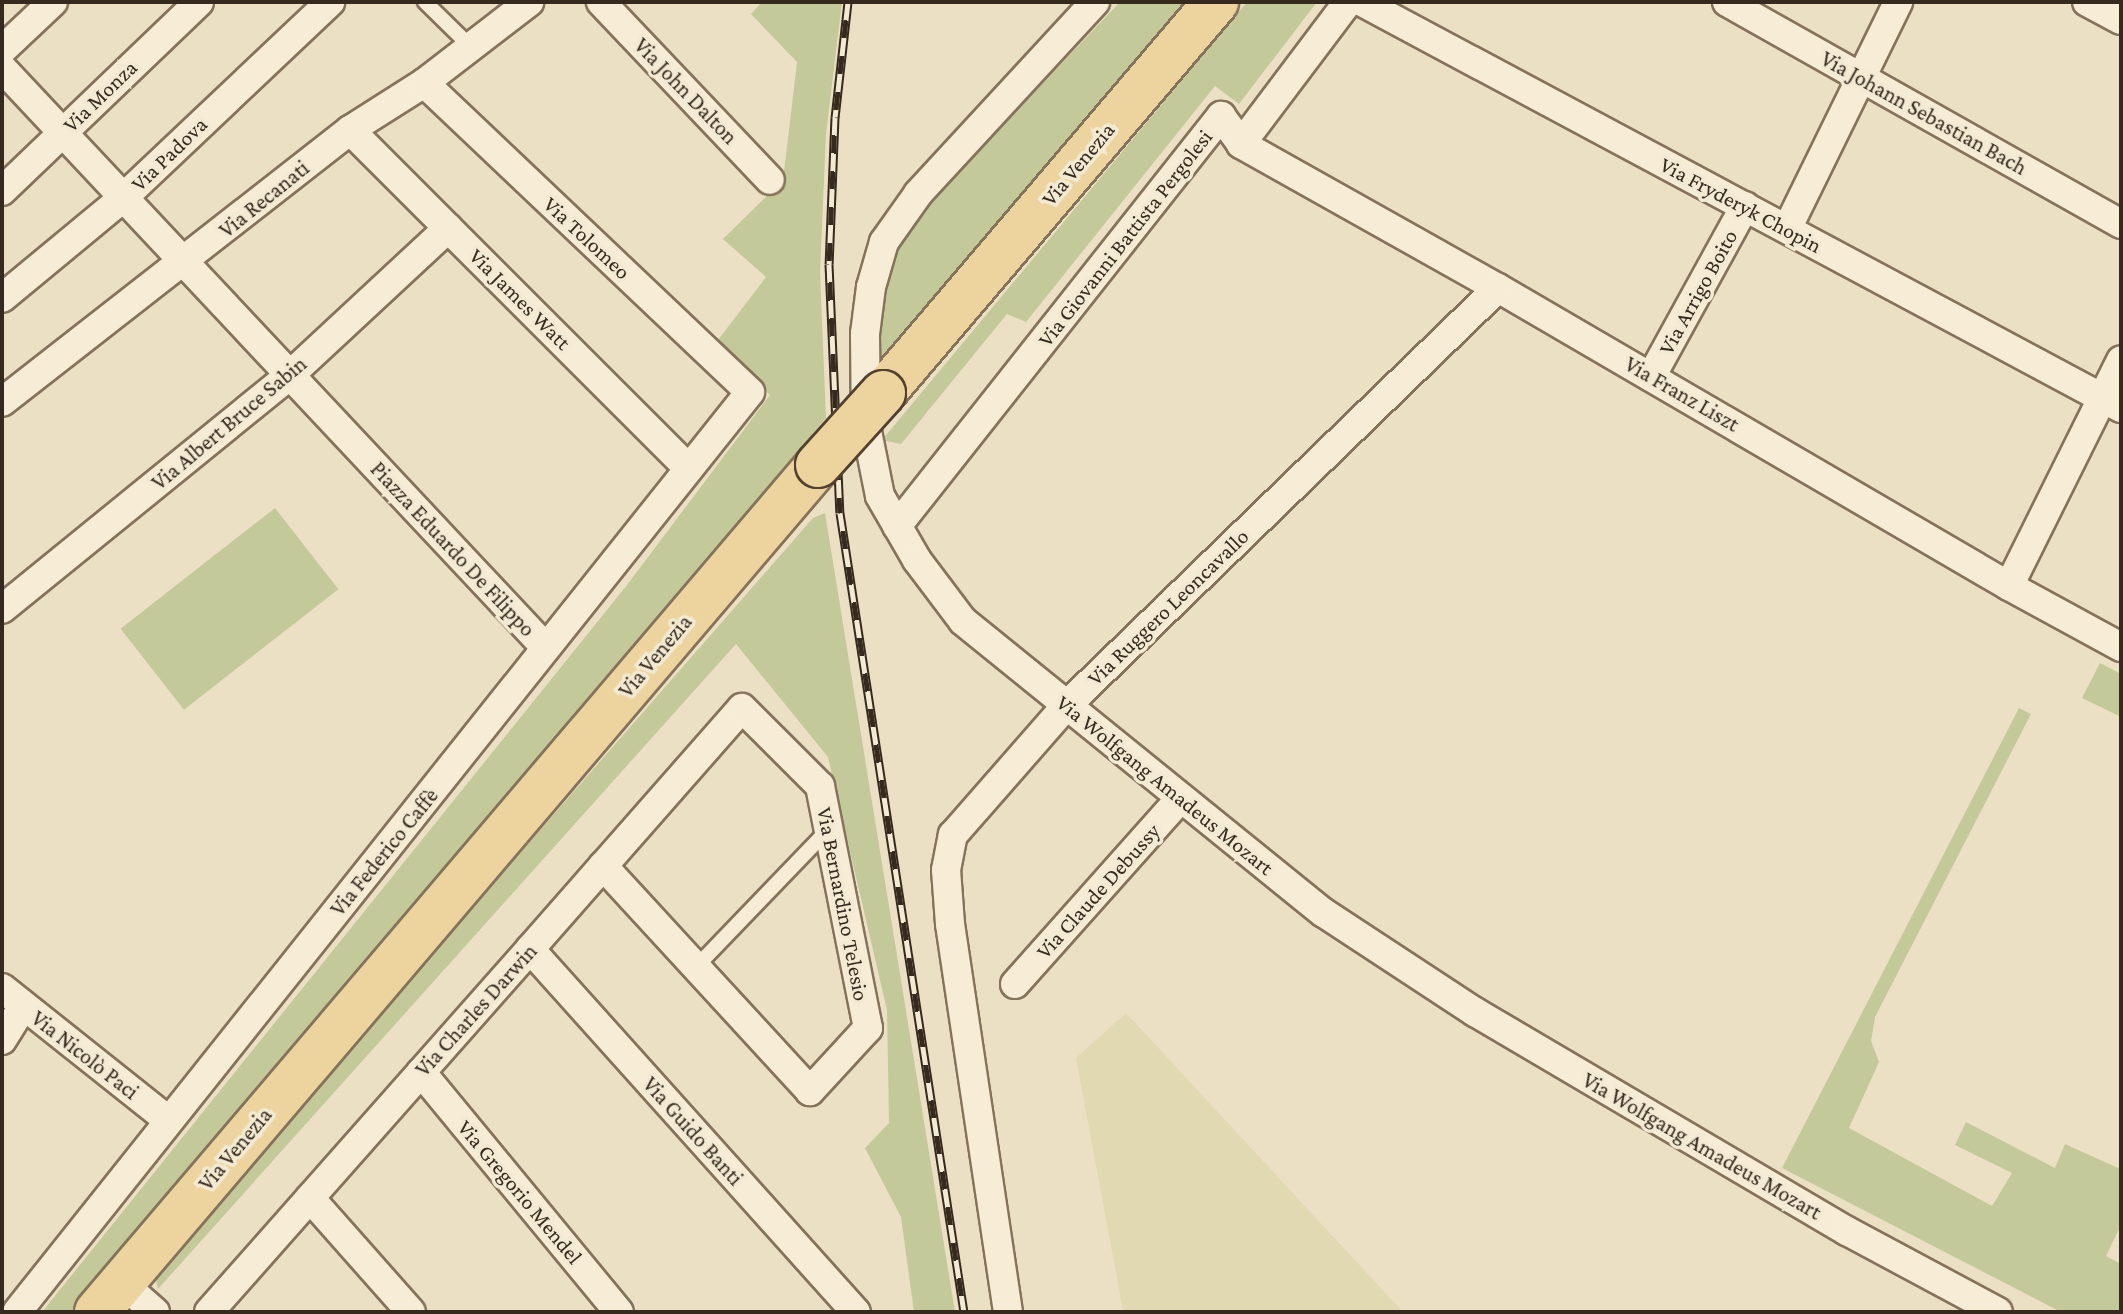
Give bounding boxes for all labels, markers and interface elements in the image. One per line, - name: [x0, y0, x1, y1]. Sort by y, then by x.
- street label: Via John Dalton: [629, 32, 743, 150]
- street label: Via Johann Sebastian Bach: [1816, 45, 2032, 181]
- street label: Via Monza: [57, 54, 143, 138]
- street label: Via Padova: [125, 111, 213, 197]
- street label: Via Venezia: [1036, 117, 1120, 211]
- street label: Via Giovanni Battista Pergolesi: [1032, 124, 1218, 352]
- street label: Via Fryderyk Chopin: [1656, 151, 1826, 259]
- street label: Via Recanati: [214, 155, 314, 243]
- street label: Via Tolomeo: [538, 191, 636, 285]
- street label: Via Arrigo Boito: [1653, 225, 1743, 359]
- street label: Via James Watt: [464, 243, 576, 355]
- street label: Via Albert Bruce Sabin: [146, 350, 312, 496]
- street label: Via Franz Liszt: [1620, 351, 1744, 437]
- street label: Piazza Eduardo De Filippo: [365, 456, 541, 642]
- street label: Via Ruggero Leoncavallo: [1082, 523, 1254, 691]
- street label: Via Venezia: [613, 609, 697, 703]
- street label: Via Wolfgang Amadeus Mozart: [1051, 689, 1279, 881]
- street label: Via Federico Caffè: [324, 783, 444, 921]
- street label: Via Bernardino Telesio: [811, 805, 875, 1003]
- street label: Via Claude Debussy: [1030, 818, 1166, 964]
- street label: Via Charles Darwin: [409, 938, 543, 1082]
- street label: Via Nicolò Paci: [26, 1005, 144, 1105]
- street label: Via Wolfgang Amadeus Mozart: [1578, 1067, 1826, 1225]
- street label: Via Guido Banti: [637, 1071, 749, 1191]
- street label: Via Venezia: [193, 1102, 277, 1196]
- street label: Via Gregorio Mendel: [452, 1115, 588, 1269]

